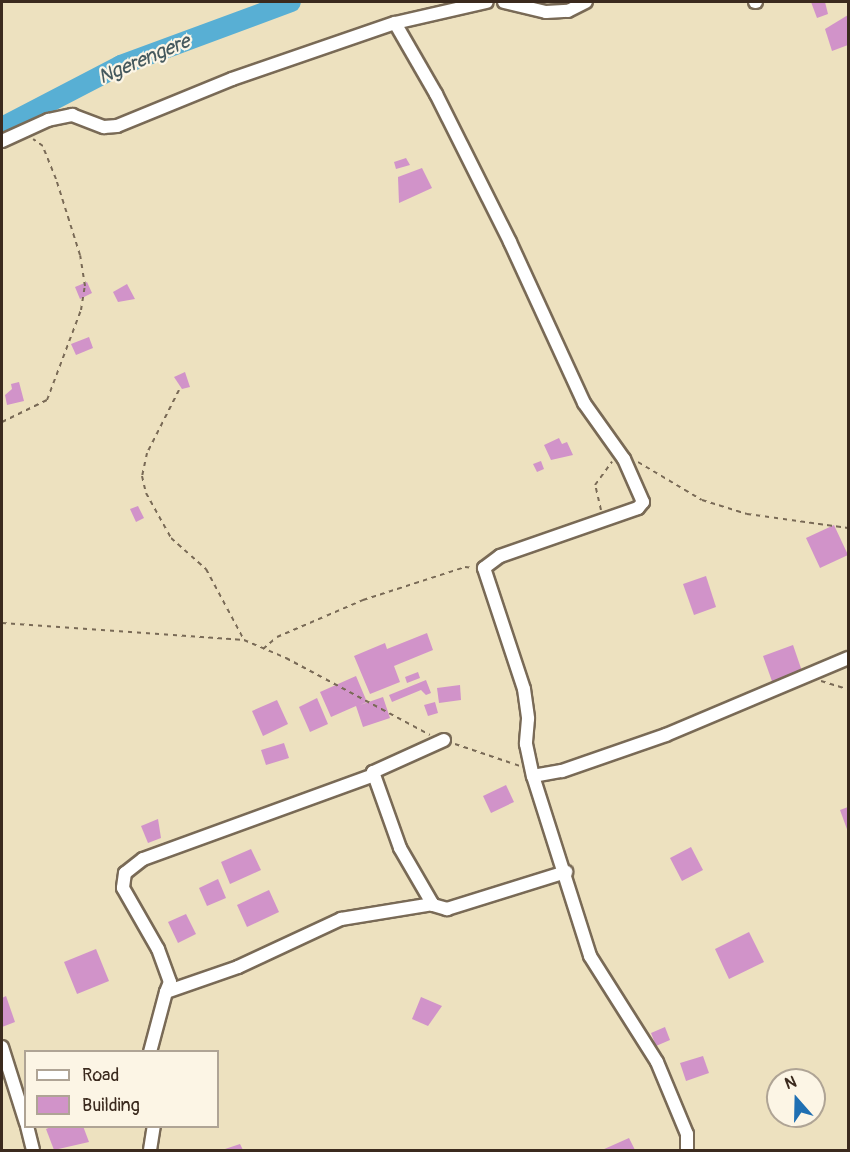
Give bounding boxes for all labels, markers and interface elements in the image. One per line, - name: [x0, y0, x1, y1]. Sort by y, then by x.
- water label: Ngerengere: [94, 29, 194, 89]
- legend: [24, 1050, 219, 1128]
- text: Road: [82, 1064, 119, 1087]
- north arrow: [766, 1068, 826, 1128]
- text: N: [782, 1072, 799, 1094]
- text: Building: [82, 1094, 140, 1117]

